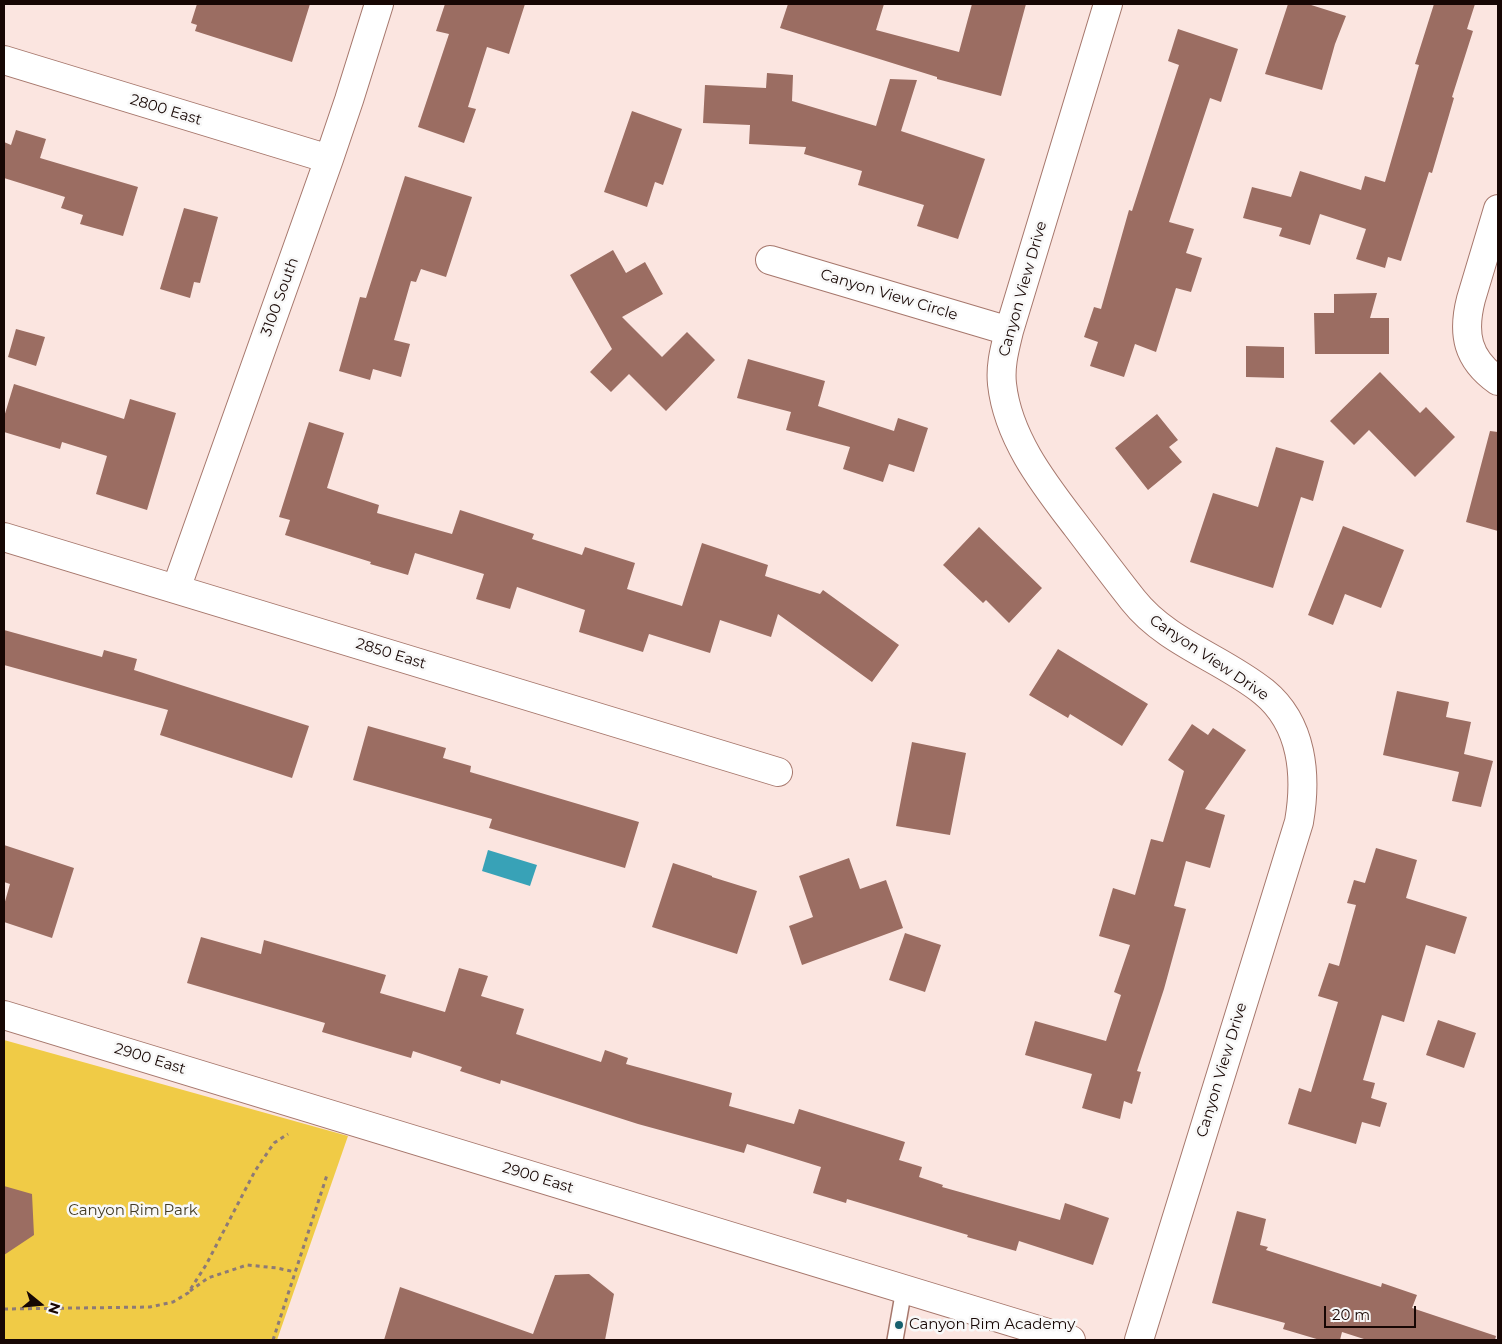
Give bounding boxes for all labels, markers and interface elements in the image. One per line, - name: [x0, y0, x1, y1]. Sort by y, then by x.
- street label: 2800 East: [128, 91, 204, 129]
- street label: Canyon View Drive: [995, 219, 1051, 359]
- street label: 3100 South: [257, 255, 303, 339]
- street label: Canyon View Circle: [818, 266, 960, 324]
- street label: Canyon View Drive: [1146, 611, 1272, 705]
- street label: 2850 East: [354, 635, 428, 673]
- street label: Canyon View Drive: [1193, 1000, 1251, 1140]
- street label: 2900 East: [112, 1040, 188, 1078]
- street label: 2900 East: [500, 1159, 576, 1197]
- park label: Canyon Rim Park: [68, 1202, 198, 1220]
- north arrow: [15, 1279, 65, 1329]
- scale bar: [1327, 1296, 1420, 1328]
- text: N: [44, 1300, 65, 1316]
- text: 20 m: [1332, 1305, 1370, 1324]
- place label: Canyon Rim Academy: [909, 1316, 1075, 1334]
- marker: Canyon Rim Academy: [893, 1319, 905, 1331]

